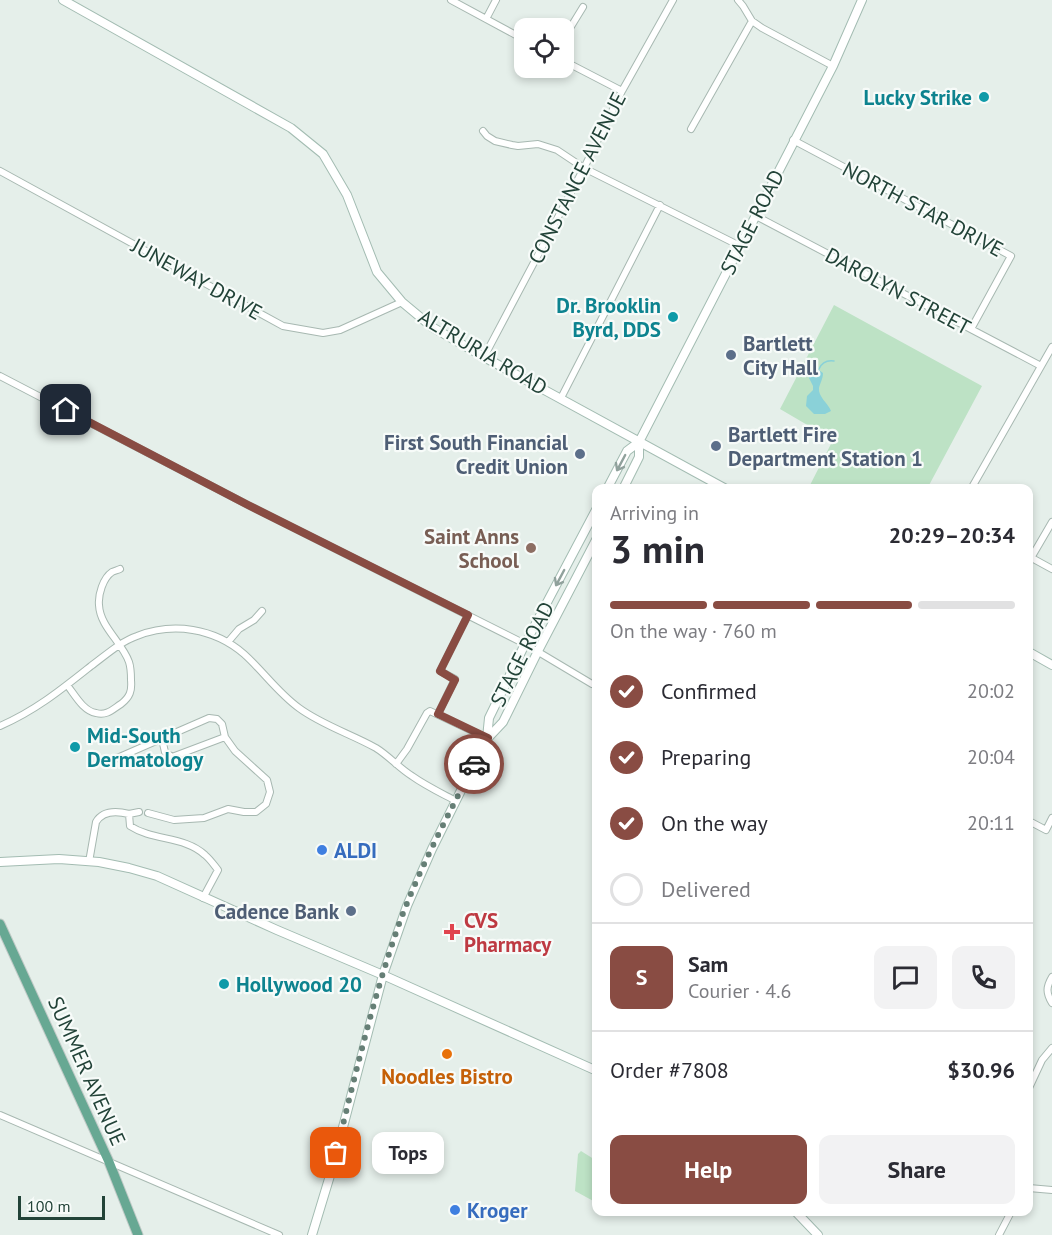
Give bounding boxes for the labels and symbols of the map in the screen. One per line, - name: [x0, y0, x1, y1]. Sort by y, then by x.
- place label: Lucky Strike: [863, 84, 972, 111]
- street label: CONSTANCE AVENUE: [522, 87, 632, 269]
- marker: Lucky Strike: [977, 90, 991, 104]
- street label: NORTH STAR DRIVE: [838, 155, 1008, 263]
- street label: STAGE ROAD: [714, 165, 790, 279]
- street label: JUNEWAY DRIVE: [126, 232, 267, 326]
- street label: DAROLYN STREET: [821, 241, 976, 341]
- place label: Dr. Brooklin Byrd, DDS: [556, 292, 661, 343]
- street label: ALTRURIA ROAD: [414, 303, 552, 401]
- marker: Dr. Brooklin Byrd, DDS: [666, 310, 680, 324]
- place label: Bartlett City Hall: [743, 330, 819, 381]
- marker: Bartlett City Hall: [724, 348, 738, 362]
- pin: [40, 384, 91, 435]
- place label: Bartlett Fire Department Station 1: [728, 421, 923, 472]
- place label: First South Financial Credit Union: [384, 429, 569, 480]
- marker: Bartlett Fire Department Station 1: [709, 439, 723, 453]
- marker: First South Financial Credit Union: [573, 447, 587, 461]
- one-way arrow: [614, 454, 626, 472]
- place label: Saint Anns School: [424, 523, 520, 574]
- marker: Saint Anns School: [524, 541, 538, 555]
- one-way arrow: [554, 569, 566, 586]
- street label: STAGE ROAD: [484, 597, 560, 711]
- place label: Mid-South Dermatology: [87, 722, 204, 773]
- courier: [444, 734, 504, 794]
- marker: Mid-South Dermatology: [68, 740, 82, 754]
- place label: ALDI: [334, 837, 377, 864]
- marker: ALDI: [315, 843, 329, 857]
- place label: Cadence Bank: [214, 898, 340, 925]
- marker: Cadence Bank: [344, 904, 358, 918]
- place label: CVS Pharmacy: [464, 907, 552, 958]
- marker: CVS Pharmacy: [445, 925, 459, 939]
- place label: Hollywood 20: [236, 971, 362, 998]
- marker: Hollywood 20: [217, 977, 231, 991]
- street label: SUMMER AVENUE: [42, 992, 132, 1150]
- marker: Noodles Bistro: [440, 1047, 454, 1061]
- place label: Noodles Bistro: [381, 1063, 513, 1090]
- pin: [310, 1127, 361, 1178]
- callout: Tops: [372, 1132, 444, 1174]
- scale bar: [18, 1193, 105, 1220]
- place label: Kroger: [467, 1197, 528, 1224]
- marker: Kroger: [448, 1203, 462, 1217]

